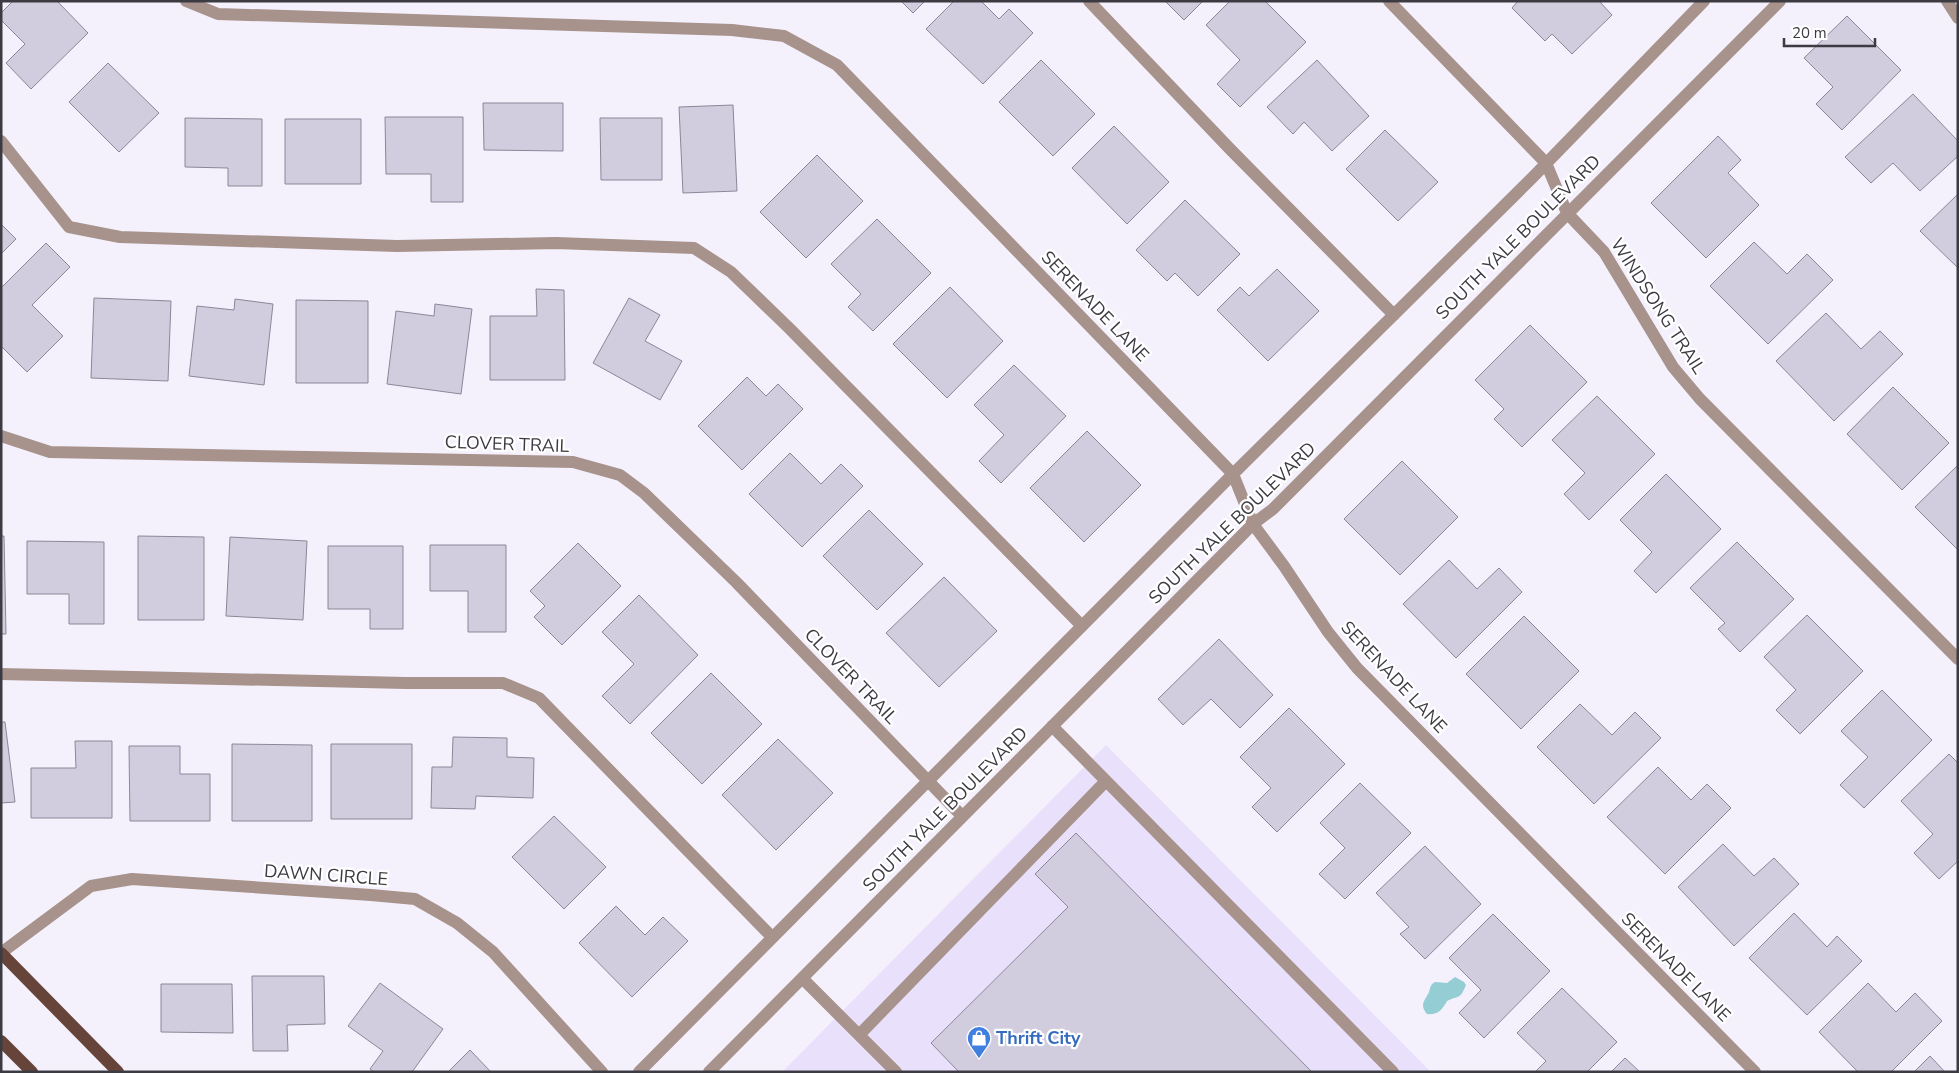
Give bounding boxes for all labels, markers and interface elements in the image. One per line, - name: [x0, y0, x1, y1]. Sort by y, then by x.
- scale bar: [1784, 15, 1875, 47]
- text: 20 m: [1792, 23, 1827, 43]
- street label: SOUTH YALE BOULEVARD: [1430, 149, 1606, 325]
- street label: WINDSONG TRAIL: [1605, 234, 1711, 379]
- street label: SERENADE LANE: [1036, 245, 1154, 367]
- street label: CLOVER TRAIL: [444, 430, 570, 458]
- street label: SOUTH YALE BOULEVARD: [1143, 437, 1321, 609]
- street label: SERENADE LANE: [1336, 616, 1452, 738]
- street label: CLOVER TRAIL: [799, 623, 903, 729]
- street label: SOUTH YALE BOULEVARD: [857, 721, 1033, 897]
- street label: DAWN CIRCLE: [263, 859, 389, 891]
- street label: SERENADE LANE: [1616, 907, 1736, 1027]
- shop icon: Thrift City: [966, 1025, 992, 1059]
- place label: Thrift City: [996, 1026, 1081, 1050]

